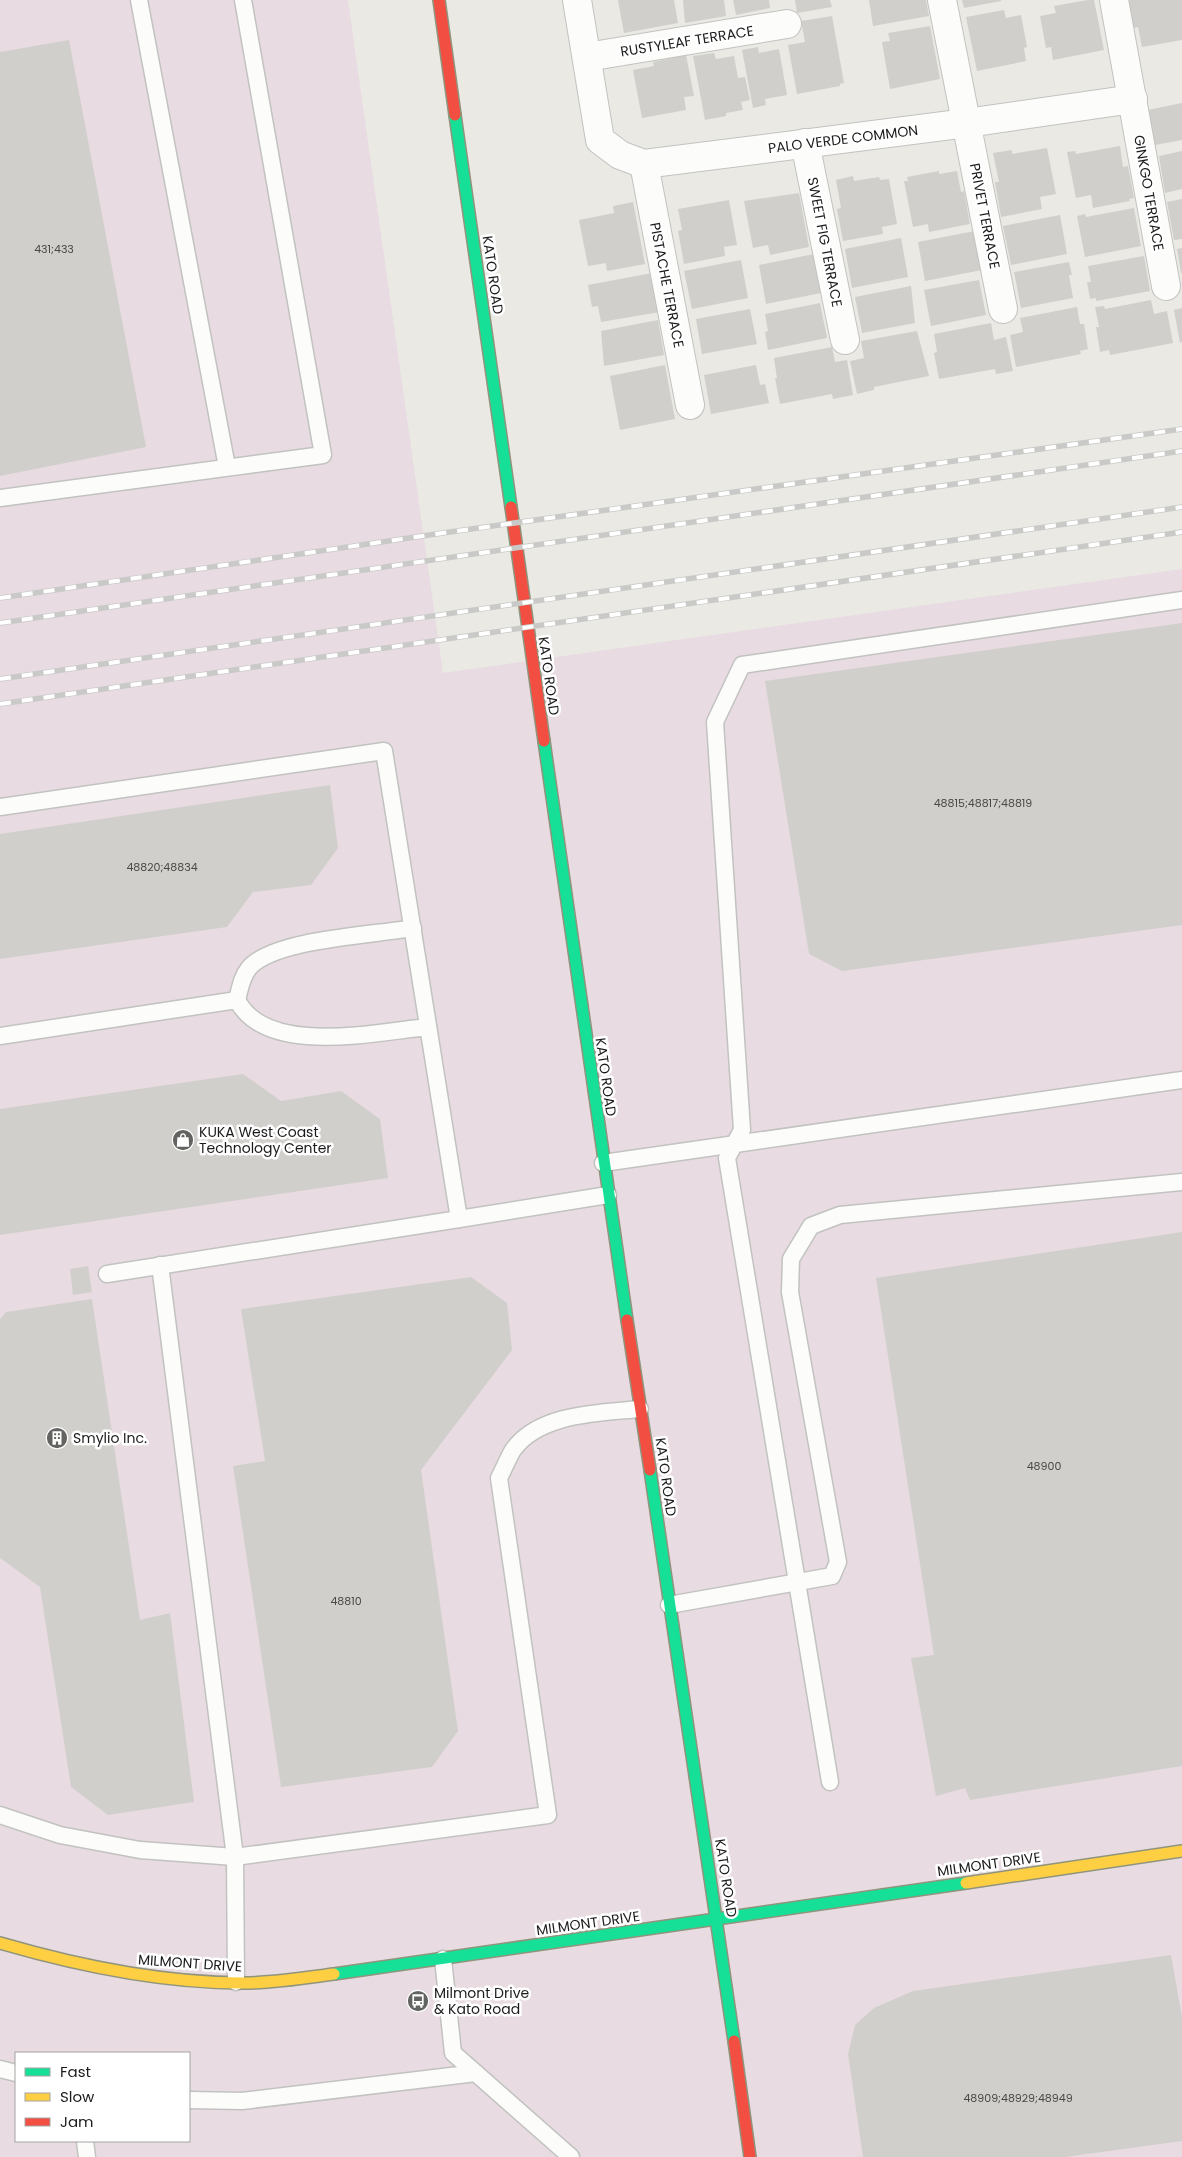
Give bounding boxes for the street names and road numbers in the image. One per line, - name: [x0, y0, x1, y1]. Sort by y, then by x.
- street label: RUSTYLEAF TERRACE: [619, 21, 755, 61]
- street label: PALO VERDE COMMON: [767, 120, 919, 158]
- street label: GINKGO TERRACE: [1129, 133, 1169, 253]
- street label: PRIVET TERRACE: [965, 161, 1005, 271]
- street label: SWEET FIG TERRACE: [803, 175, 847, 309]
- street label: PISTACHE TERRACE: [645, 221, 689, 349]
- street label: KATO ROAD: [478, 234, 508, 316]
- street label: KATO ROAD: [534, 635, 564, 717]
- street label: KATO ROAD: [591, 1036, 621, 1118]
- street label: KATO ROAD: [651, 1436, 681, 1518]
- street label: KATO ROAD: [710, 1837, 742, 1919]
- street label: MILMONT DRIVE: [936, 1847, 1042, 1881]
- street label: MILMONT DRIVE: [535, 1906, 641, 1940]
- street label: MILMONT DRIVE: [137, 1949, 243, 1977]

